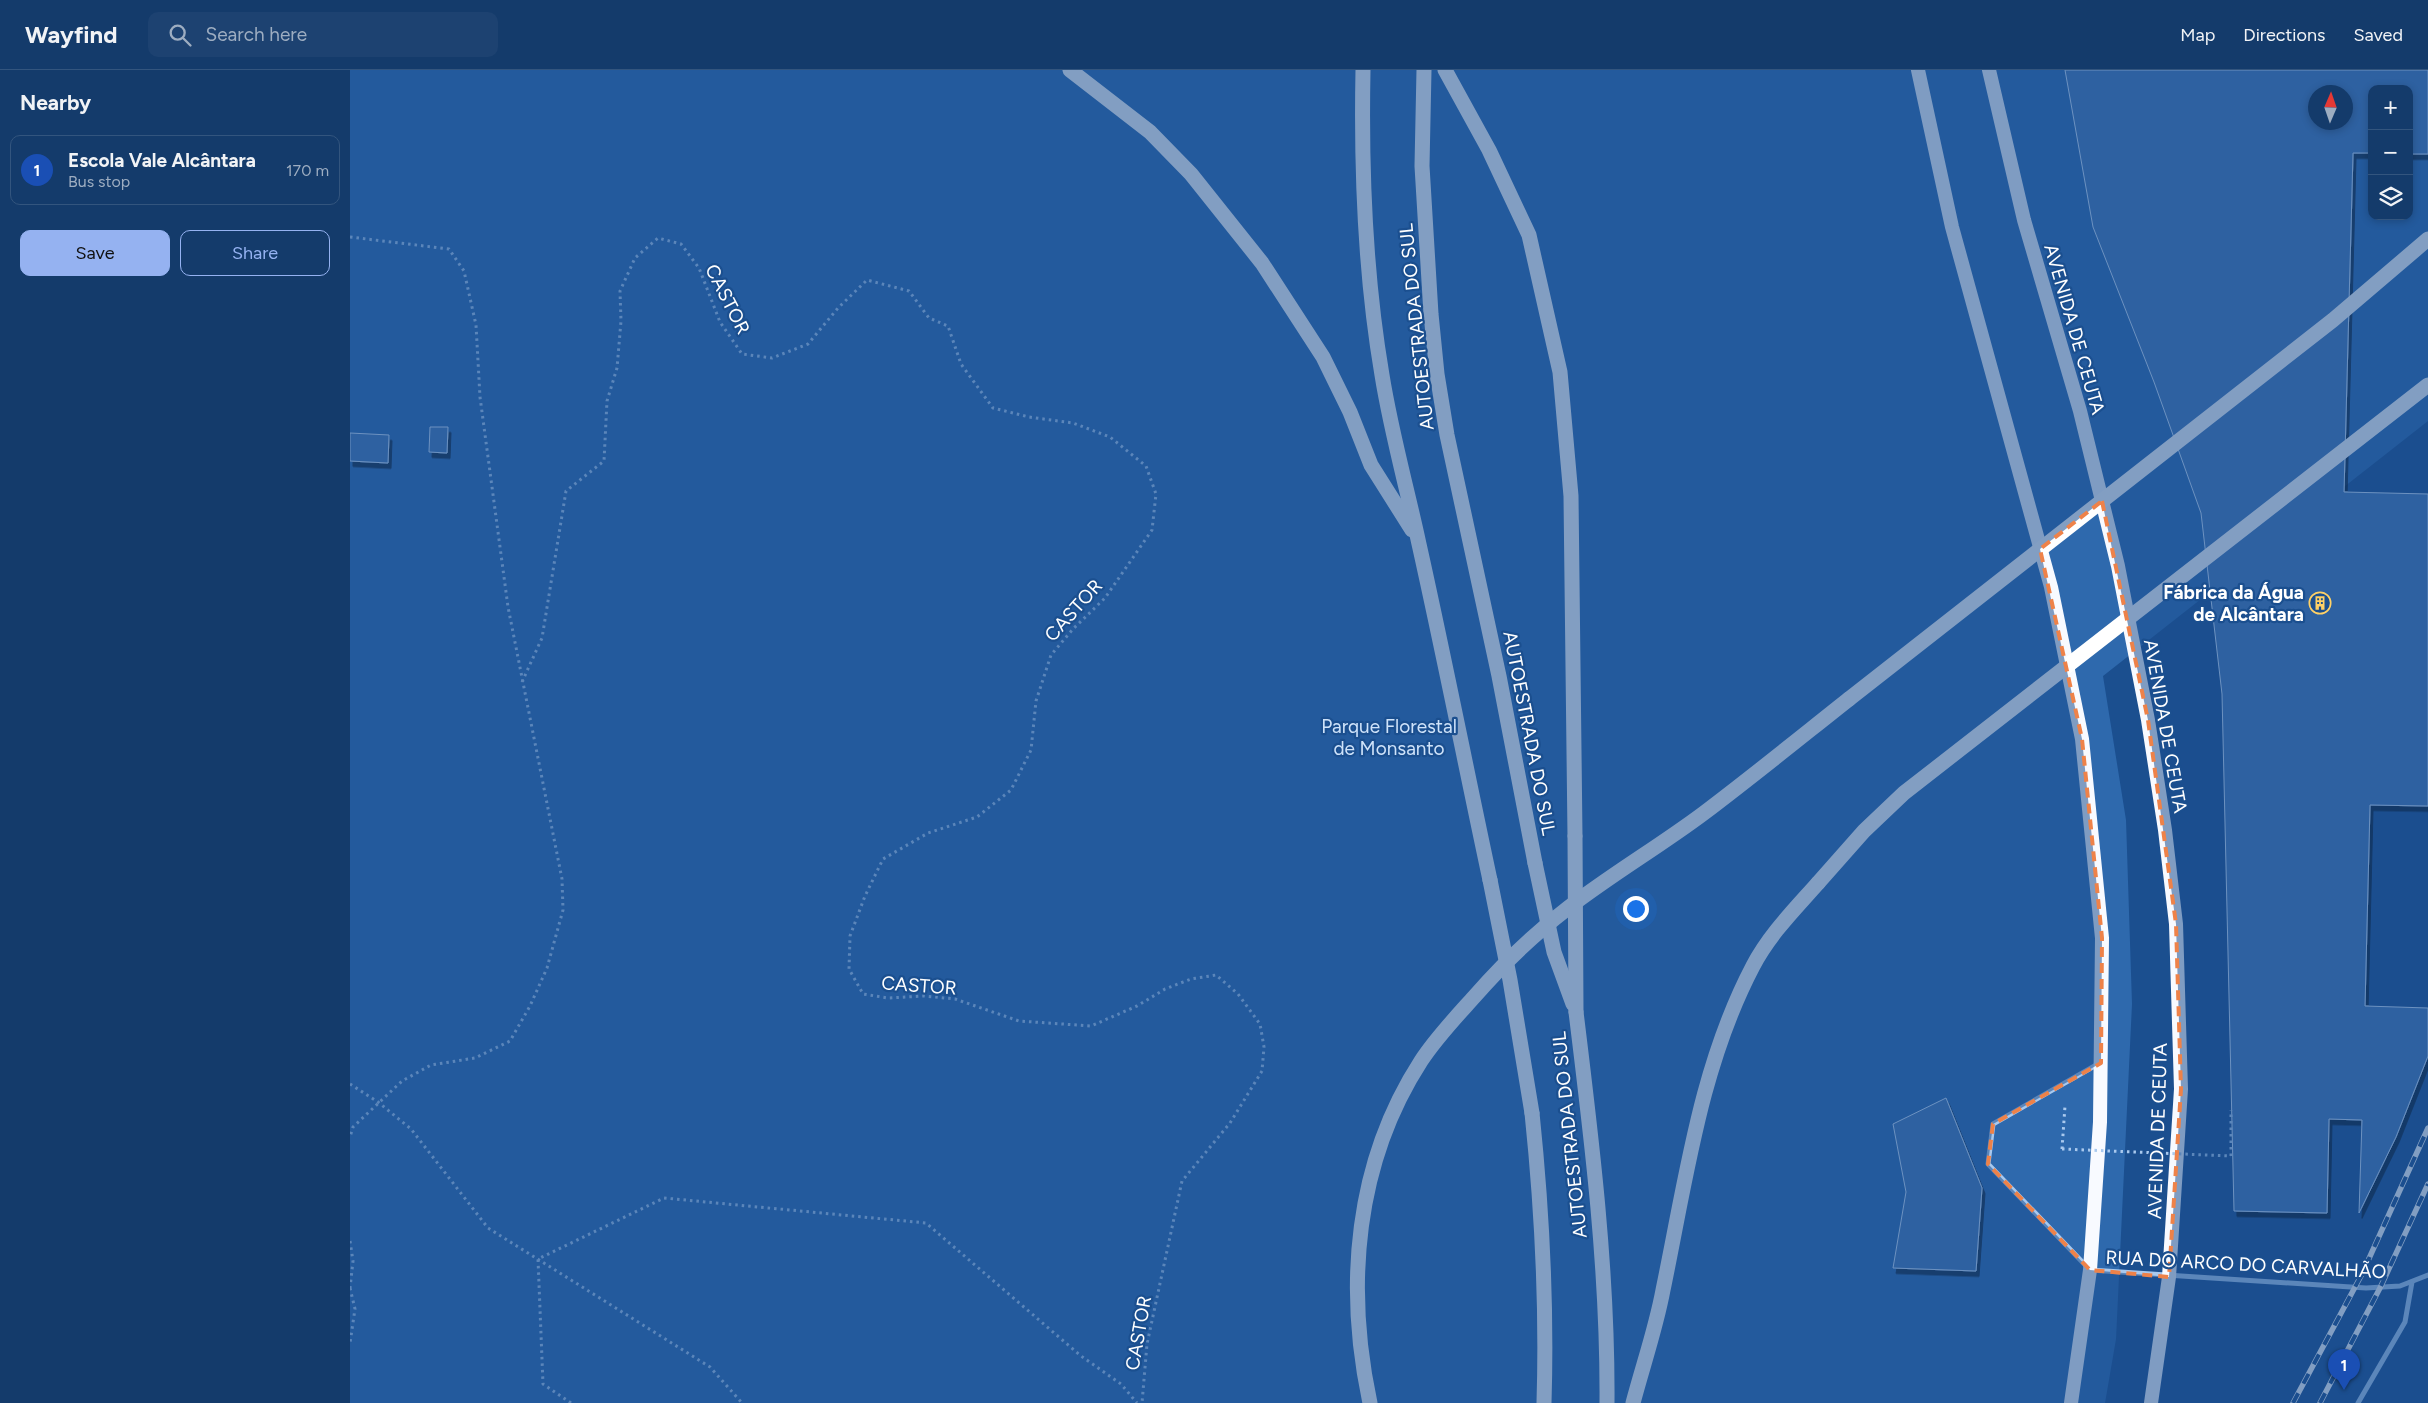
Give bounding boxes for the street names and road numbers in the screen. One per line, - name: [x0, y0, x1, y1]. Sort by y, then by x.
- street label: AUTOESTRADA DO SUL: [1394, 222, 1439, 431]
- street label: AVENIDA DE CEUTA: [2039, 241, 2110, 417]
- street label: CASTOR: [700, 260, 755, 338]
- street label: CASTOR: [1040, 575, 1107, 646]
- street label: AUTOESTRADA DO SUL: [1498, 629, 1561, 837]
- street label: AVENIDA DE CEUTA: [2139, 637, 2192, 815]
- street label: CASTOR: [881, 971, 957, 1000]
- street label: AUTOESTRADA DO SUL: [1547, 1030, 1592, 1239]
- street label: AVENIDA DE CEUTA: [2143, 1042, 2172, 1219]
- street label: RUA DO ARCO DO CARVALHÃO: [2105, 1246, 2387, 1283]
- street label: CASTOR: [1121, 1294, 1156, 1372]

